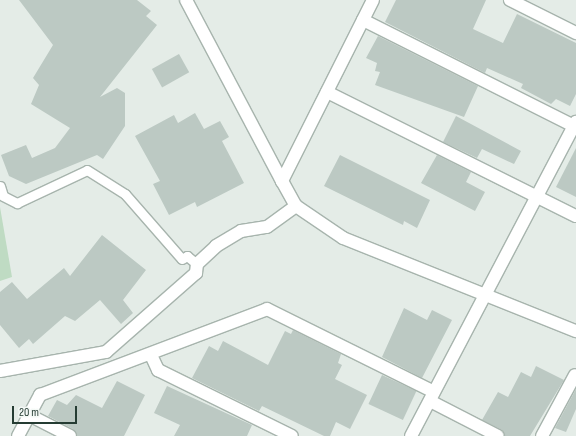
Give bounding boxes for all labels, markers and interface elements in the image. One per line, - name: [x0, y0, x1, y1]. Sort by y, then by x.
- scale bar: [14, 398, 79, 424]
- text: 20 m: [19, 405, 39, 420]

